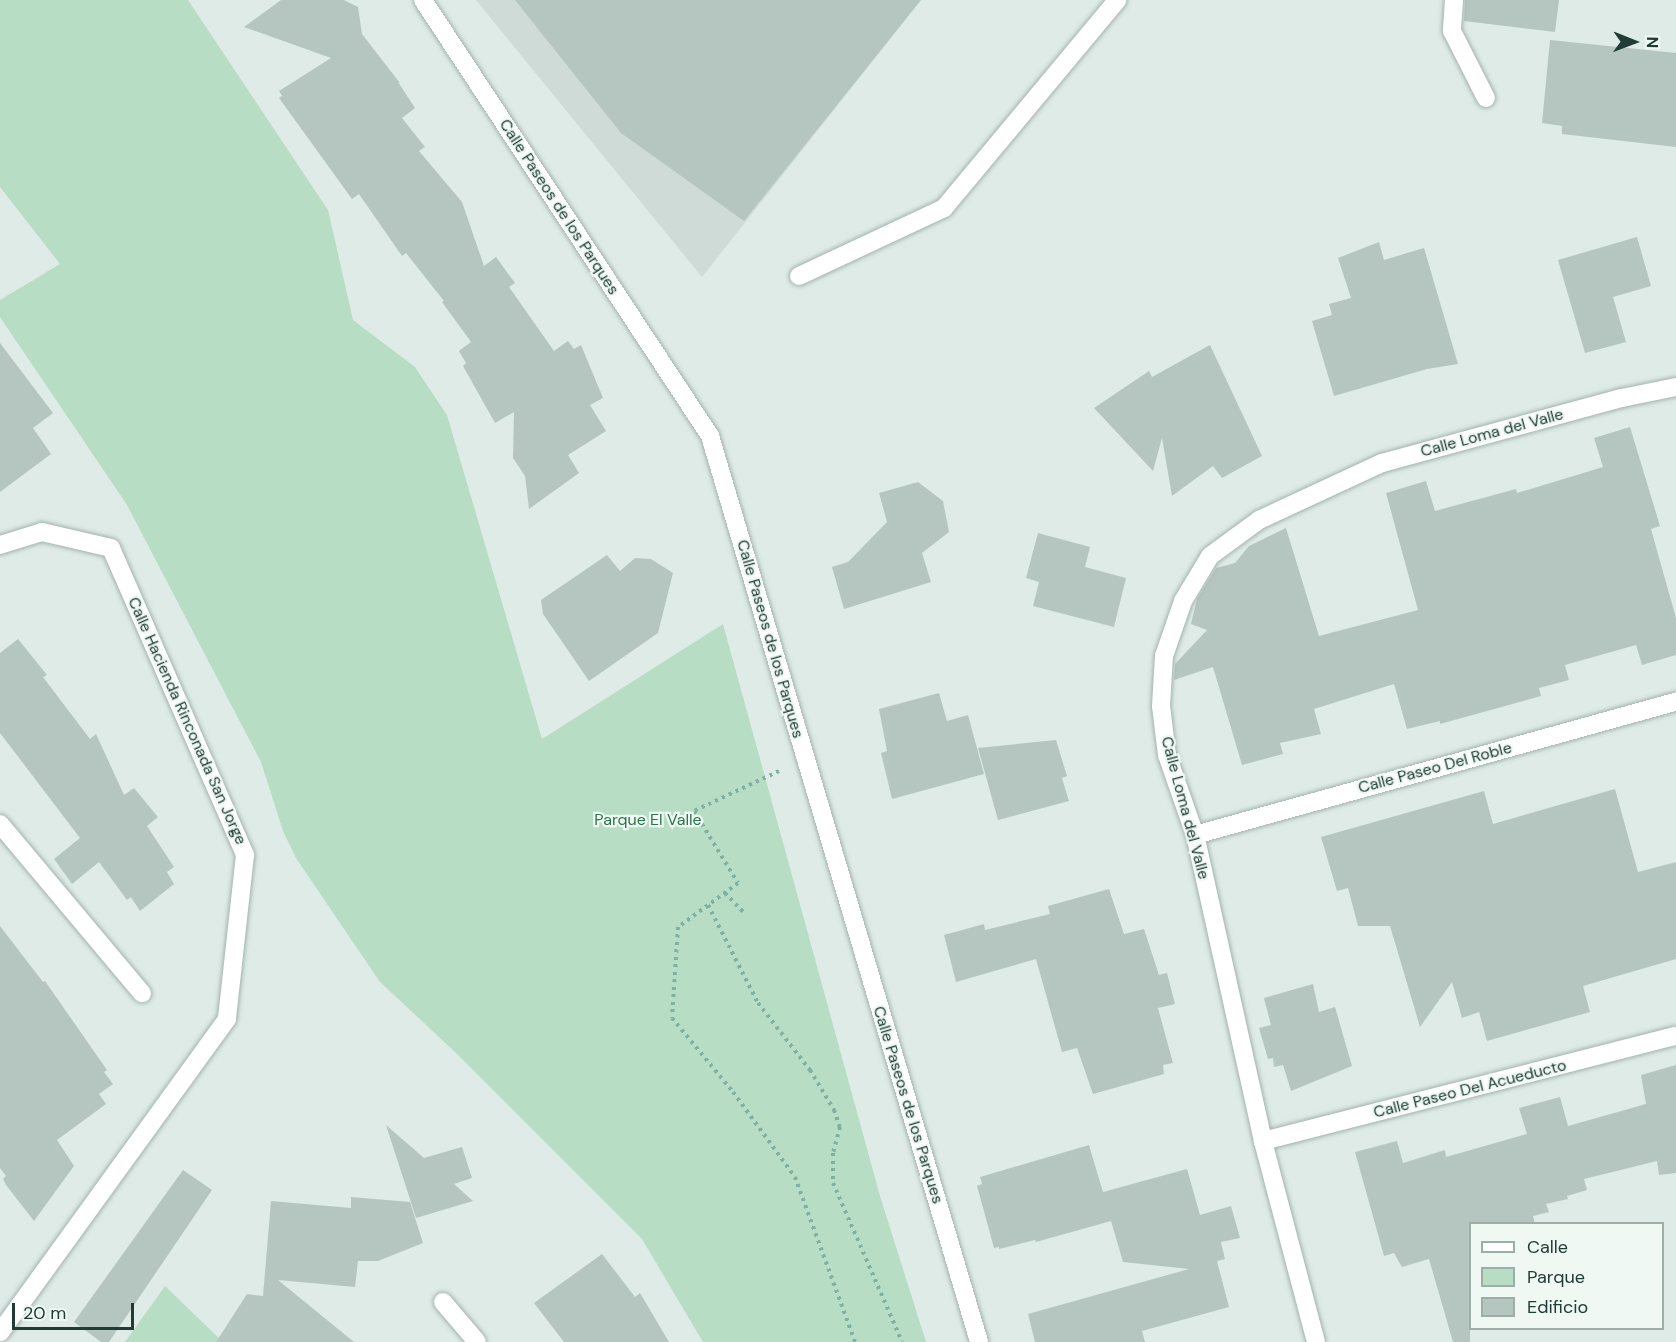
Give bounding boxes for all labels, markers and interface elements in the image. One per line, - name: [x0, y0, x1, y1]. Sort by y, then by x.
- north arrow: [1604, 12, 1664, 72]
- text: N: [1642, 36, 1663, 48]
- street label: Calle Paseos de los Parques: [495, 116, 623, 298]
- street label: Calle Loma del Valle: [1418, 405, 1566, 461]
- street label: Calle Paseos de los Parques: [732, 538, 808, 740]
- street label: Calle Hacienda Rinconada San Jorge: [124, 594, 250, 848]
- street label: Calle Loma del Valle: [1157, 734, 1213, 882]
- street label: Calle Paseo Del Roble: [1356, 738, 1514, 798]
- park label: Parque El Valle: [594, 810, 702, 830]
- street label: Calle Paseos de los Parques: [869, 1004, 947, 1206]
- street label: Calle Paseo Del Acueducto: [1371, 1056, 1569, 1122]
- legend: [1469, 1222, 1664, 1330]
- text: Calle: [1527, 1235, 1568, 1259]
- text: Parque: [1527, 1265, 1585, 1289]
- scale bar: [15, 1291, 136, 1329]
- text: Edificio: [1527, 1295, 1588, 1319]
- text: 20 m: [23, 1301, 66, 1325]

